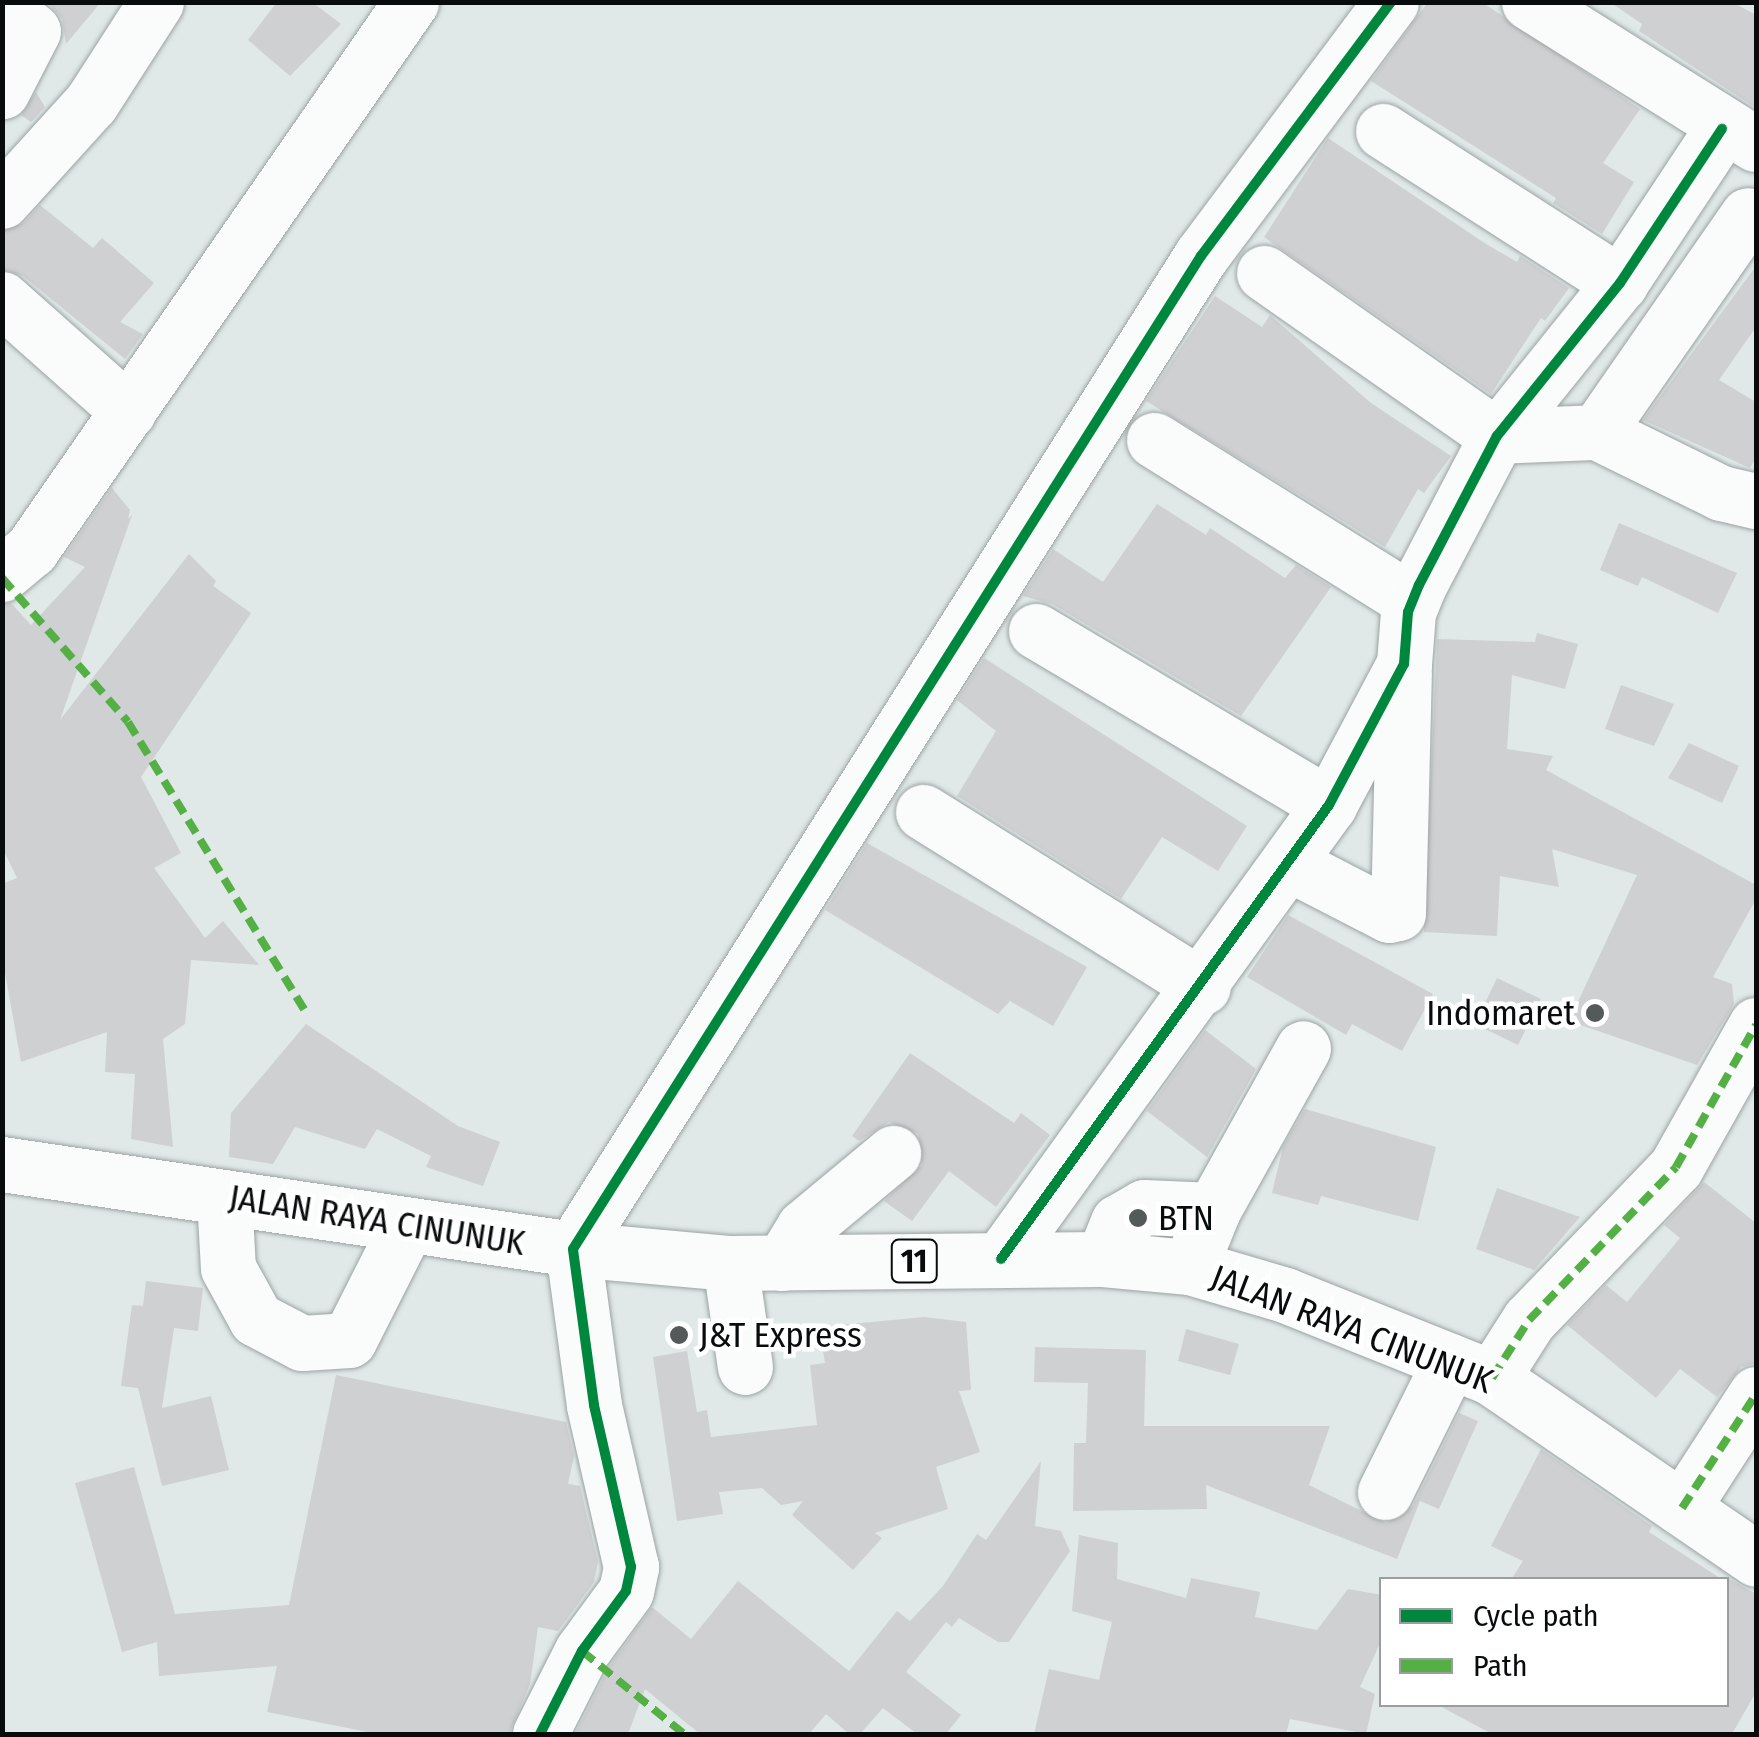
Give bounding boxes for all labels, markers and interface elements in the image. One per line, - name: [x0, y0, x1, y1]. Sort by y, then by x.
- place label: Indomaret: [1426, 992, 1575, 1034]
- marker: Indomaret: [1584, 1002, 1606, 1024]
- street label: JALAN RAYA CINUNUK: [226, 1176, 528, 1264]
- place label: BTN: [1158, 1197, 1214, 1239]
- marker: BTN: [1127, 1207, 1149, 1229]
- road number: 11: [889, 1234, 939, 1288]
- street label: JALAN RAYA CINUNUK: [1205, 1256, 1499, 1402]
- place label: J&T Express: [699, 1314, 862, 1356]
- marker: J&T Express: [668, 1324, 690, 1346]
- legend: [1379, 1577, 1729, 1707]
- text: Cycle path: [1473, 1598, 1599, 1634]
- text: Path: [1473, 1648, 1527, 1684]

